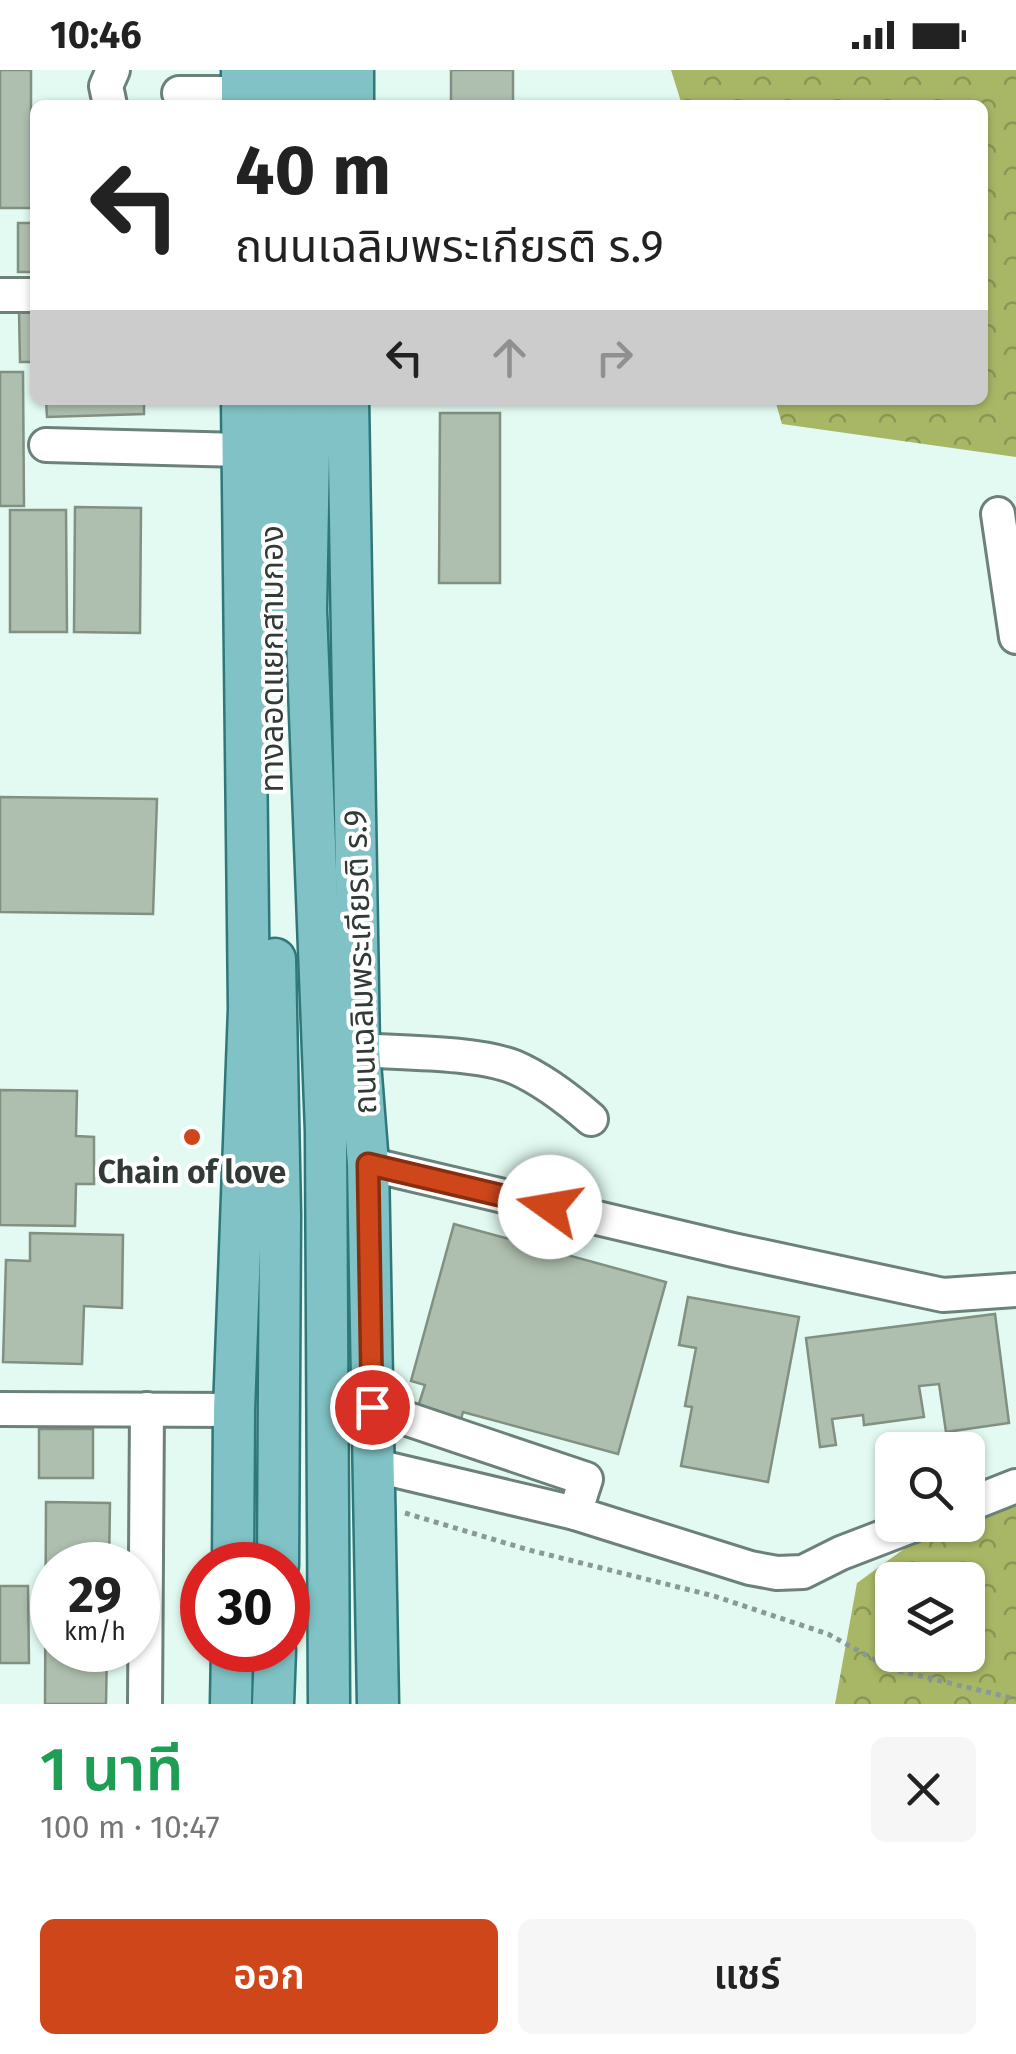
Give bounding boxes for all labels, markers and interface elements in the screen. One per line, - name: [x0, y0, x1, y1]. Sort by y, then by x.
- text: 10:46: [50, 12, 142, 58]
- text: 40 m: [235, 129, 391, 213]
- icon: left: [70, 140, 200, 270]
- text: ถนนเฉลิมพระเกียรติ ร.9: [235, 220, 664, 274]
- icon: left: [377, 330, 432, 385]
- icon: ahead: [482, 330, 537, 385]
- icon: right: [587, 330, 642, 385]
- street label: ทางลอดแยกสามกอง: [253, 525, 291, 793]
- street label: ถนนเฉลิมพระเกียรติ ร.9: [336, 809, 384, 1115]
- marker: Chain of love: [181, 1126, 203, 1148]
- place label: Chain of love: [98, 1153, 286, 1191]
- position arrow: [498, 1155, 602, 1259]
- pin: [330, 1365, 415, 1450]
- icon: arrive: [345, 1380, 400, 1435]
- map controls: [875, 1432, 985, 1672]
- button: search: [875, 1432, 985, 1542]
- speed limit sign: 30: [180, 1542, 310, 1672]
- button: layers: [875, 1562, 985, 1672]
- text: 29: [68, 1565, 122, 1625]
- text: km/h: [64, 1617, 126, 1647]
- text: 1 นาที: [40, 1734, 183, 1806]
- button: close: [871, 1737, 976, 1842]
- text: 100 m · 10:47: [40, 1808, 220, 1846]
- button: ออก: [40, 1919, 498, 2034]
- button: แชร์: [518, 1919, 976, 2034]

